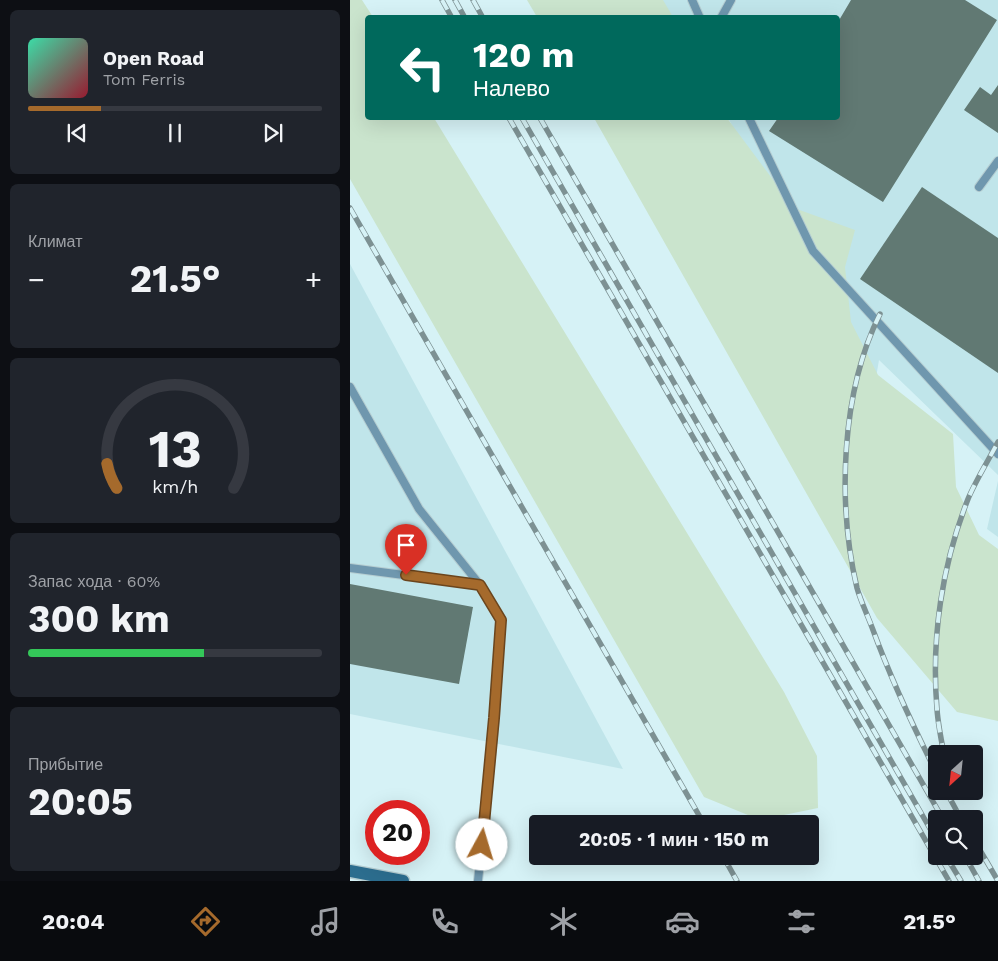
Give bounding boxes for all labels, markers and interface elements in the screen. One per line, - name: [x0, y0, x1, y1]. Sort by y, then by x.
- text: 120 m: [473, 34, 574, 76]
- icon: left: [390, 35, 455, 100]
- text: Open Road: [103, 47, 204, 70]
- text: Tom Ferris: [103, 70, 185, 89]
- text: Налево: [473, 76, 550, 101]
- icon: previous: [63, 119, 91, 147]
- icon: pause: [161, 119, 189, 147]
- icon: next: [259, 119, 287, 147]
- text: Климат: [28, 232, 82, 251]
- text: 21.5°: [129, 257, 221, 301]
- text: −: [28, 263, 45, 296]
- text: +: [305, 263, 322, 296]
- text: 13: [148, 419, 202, 480]
- text: km/h: [152, 476, 198, 497]
- pin: [385, 524, 427, 575]
- icon: arrive: [392, 531, 420, 559]
- text: Запас хода · 60%: [28, 572, 160, 591]
- text: 300 km: [28, 597, 170, 641]
- north arrow: [928, 745, 982, 800]
- map controls: [928, 745, 983, 865]
- text: Прибытие: [28, 755, 103, 774]
- text: 20:05: [28, 780, 133, 824]
- speed limit sign: 20: [365, 800, 430, 865]
- button: search: [928, 810, 983, 865]
- position arrow: [455, 818, 507, 870]
- text: 20:05 · 1 мин · 150 m: [579, 828, 769, 851]
- icon: directions: [188, 904, 223, 939]
- icon: music: [308, 904, 343, 939]
- icon: phone: [427, 904, 462, 939]
- icon: climate: [546, 904, 581, 939]
- icon: car: [665, 904, 700, 939]
- icon: filters: [784, 904, 819, 939]
- text: 20:04: [42, 909, 104, 934]
- text: 21.5°: [903, 909, 956, 934]

